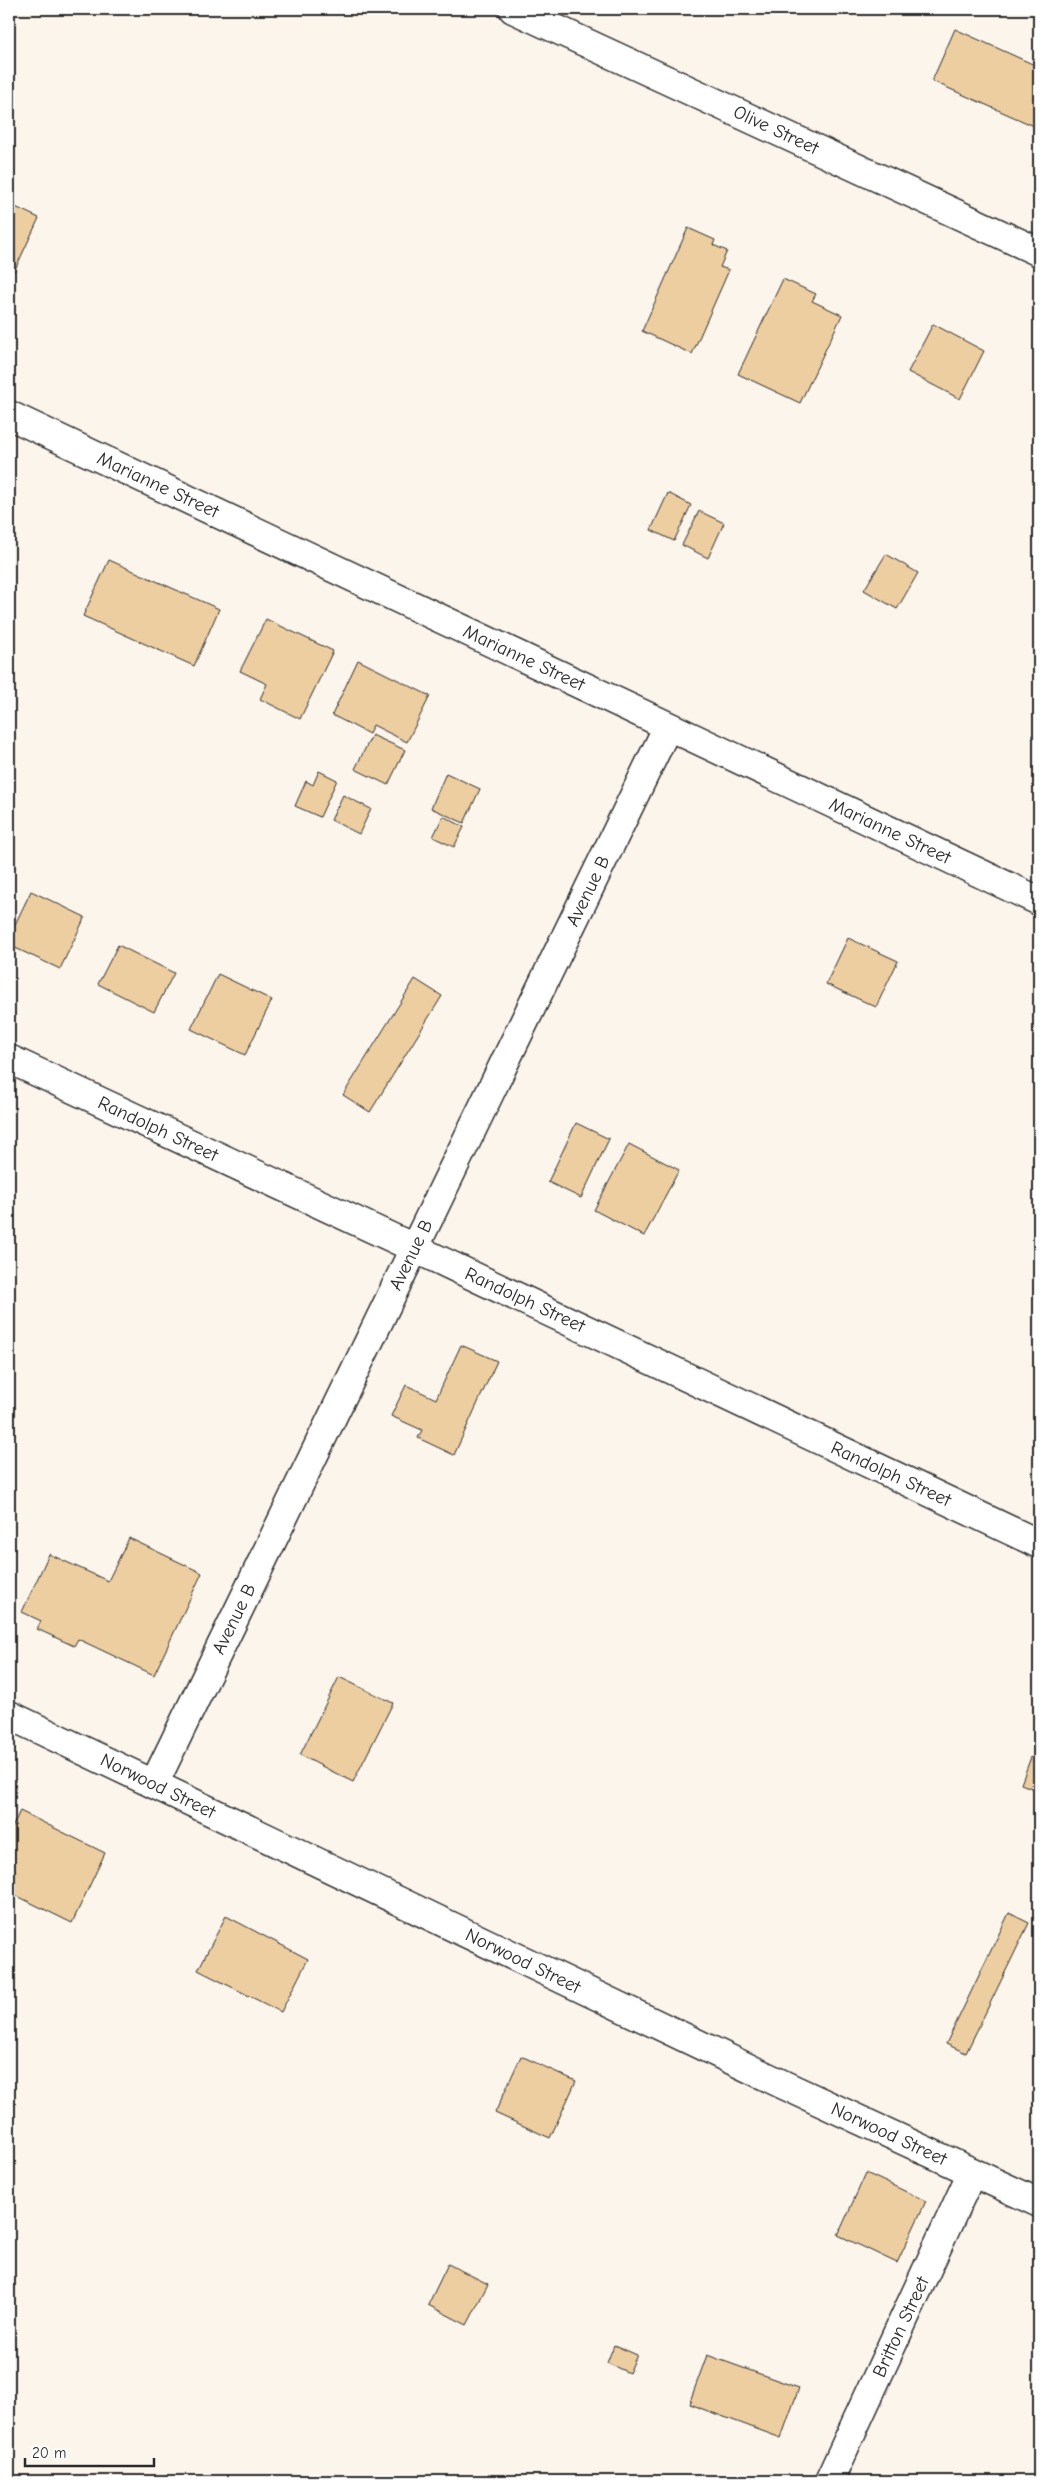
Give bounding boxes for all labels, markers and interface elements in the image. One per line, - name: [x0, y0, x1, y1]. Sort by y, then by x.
- street label: Olive Street: [730, 101, 823, 160]
- street label: Marianne Street: [94, 447, 223, 523]
- street label: Marianne Street: [460, 620, 589, 696]
- street label: Marianne Street: [826, 793, 955, 869]
- street label: Avenue B: [561, 852, 615, 930]
- street label: Randolph Street: [94, 1092, 222, 1167]
- street label: Avenue B: [384, 1216, 438, 1294]
- street label: Randolph Street: [461, 1263, 589, 1338]
- street label: Randolph Street: [827, 1437, 955, 1512]
- street label: Avenue B: [207, 1580, 261, 1658]
- street label: Norwood Street: [97, 1749, 220, 1824]
- street label: Norwood Street: [462, 1924, 585, 1999]
- street label: Norwood Street: [828, 2098, 951, 2171]
- street label: Britton Street: [868, 2273, 934, 2381]
- scale bar: [25, 2435, 154, 2467]
- text: 20 m: [32, 2444, 66, 2462]

